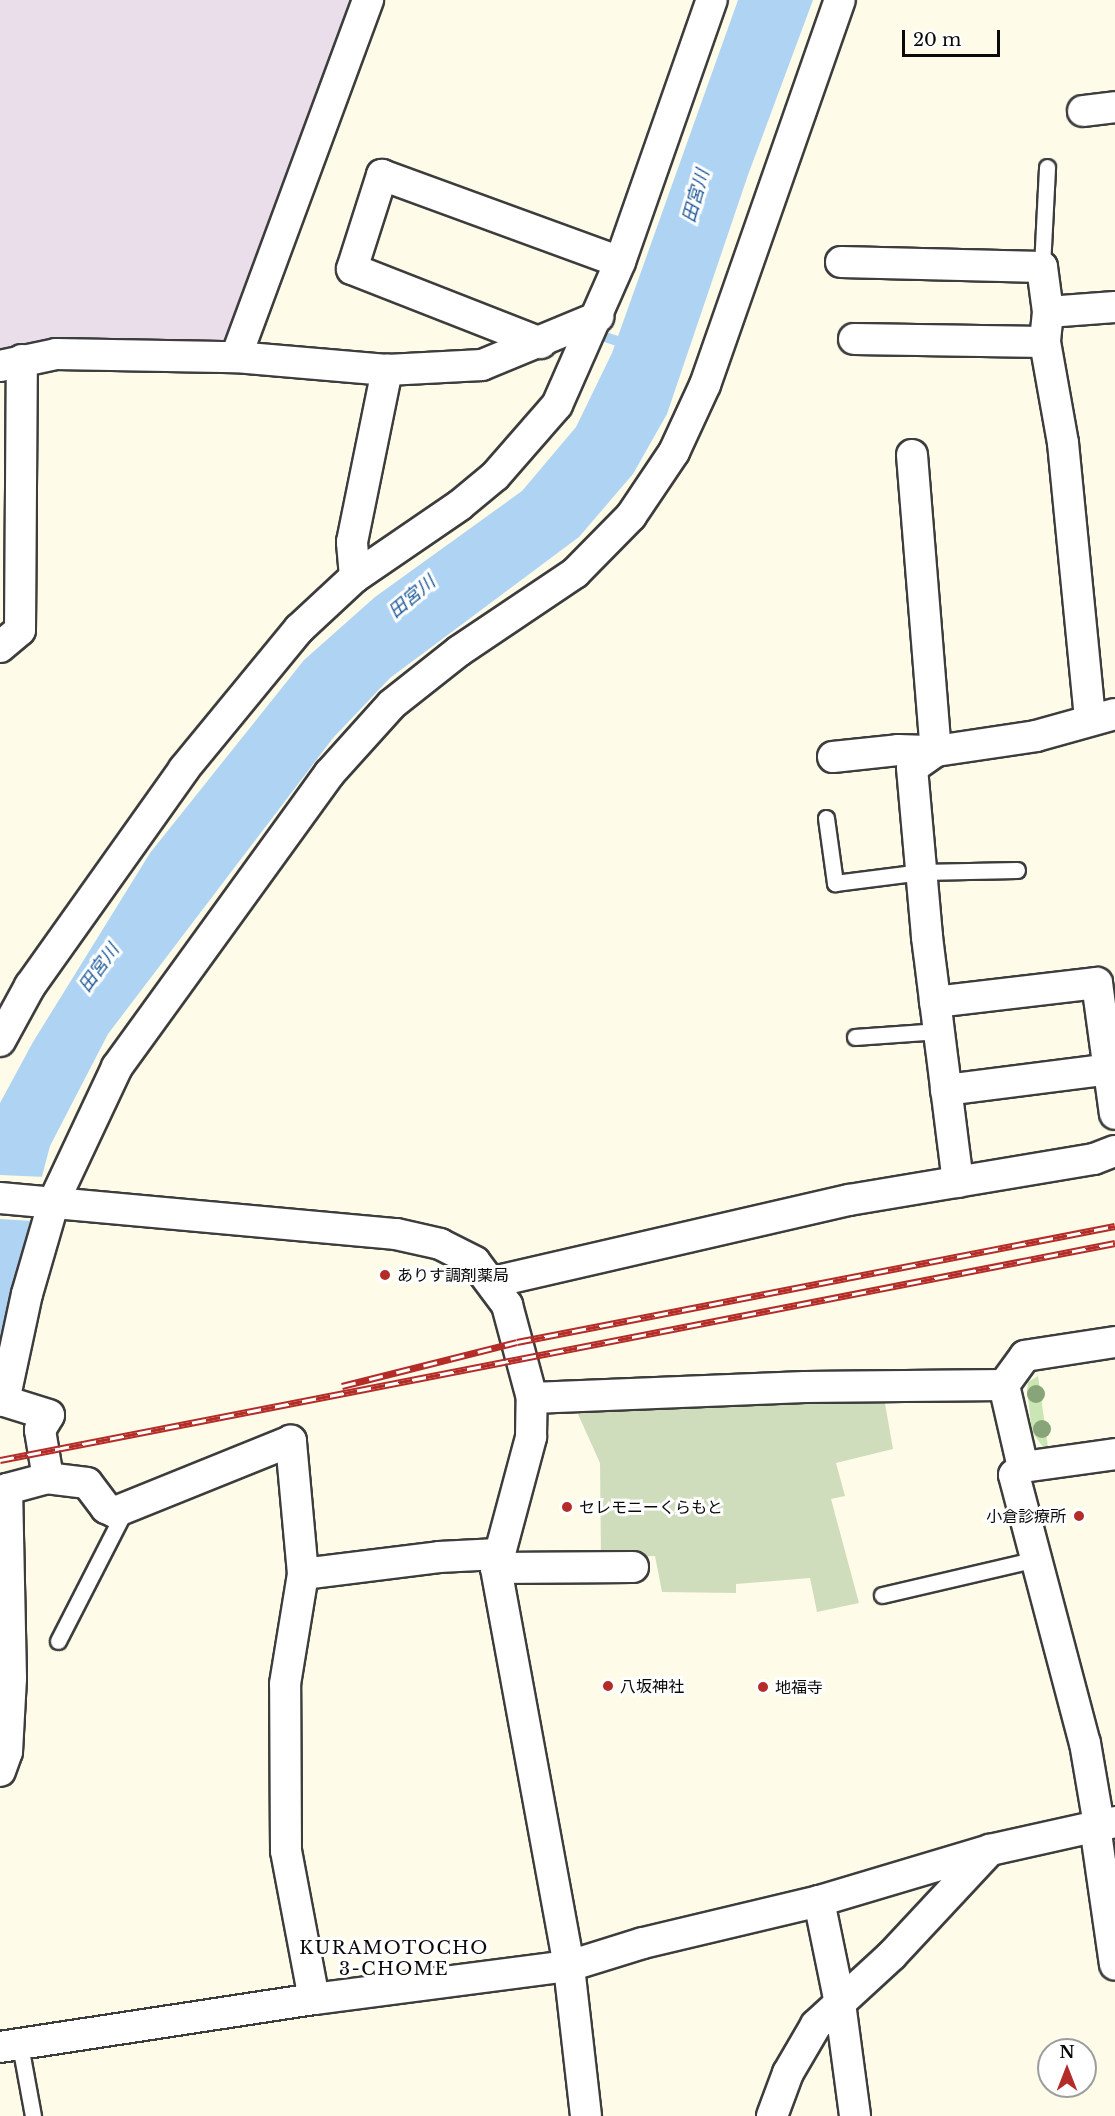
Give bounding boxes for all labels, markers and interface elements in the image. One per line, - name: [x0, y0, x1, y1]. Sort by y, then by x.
- scale bar: [905, 18, 1002, 56]
- text: 20 m: [913, 29, 961, 51]
- water label: 田宮川: [678, 167, 714, 225]
- water label: 田宮川: [384, 571, 440, 623]
- water label: 田宮川: [74, 940, 124, 996]
- place label: ありす調剤薬局: [397, 1265, 509, 1285]
- marker: ありす調剤薬局: [378, 1268, 392, 1282]
- place label: セレモニーくらもと: [579, 1497, 723, 1517]
- marker: セレモニーくらもと: [560, 1500, 574, 1514]
- place label: 小倉診療所: [986, 1506, 1066, 1526]
- marker: 小倉診療所: [1070, 1507, 1088, 1525]
- place label: 八坂神社: [620, 1676, 684, 1696]
- place label: 地福寺: [775, 1677, 823, 1697]
- marker: 八坂神社: [601, 1679, 615, 1693]
- marker: 地福寺: [756, 1680, 770, 1694]
- district label: KURAMOTOCHO 3-CHOME: [299, 1938, 489, 1980]
- north arrow: [1037, 2038, 1097, 2098]
- text: N: [1059, 2042, 1075, 2062]

